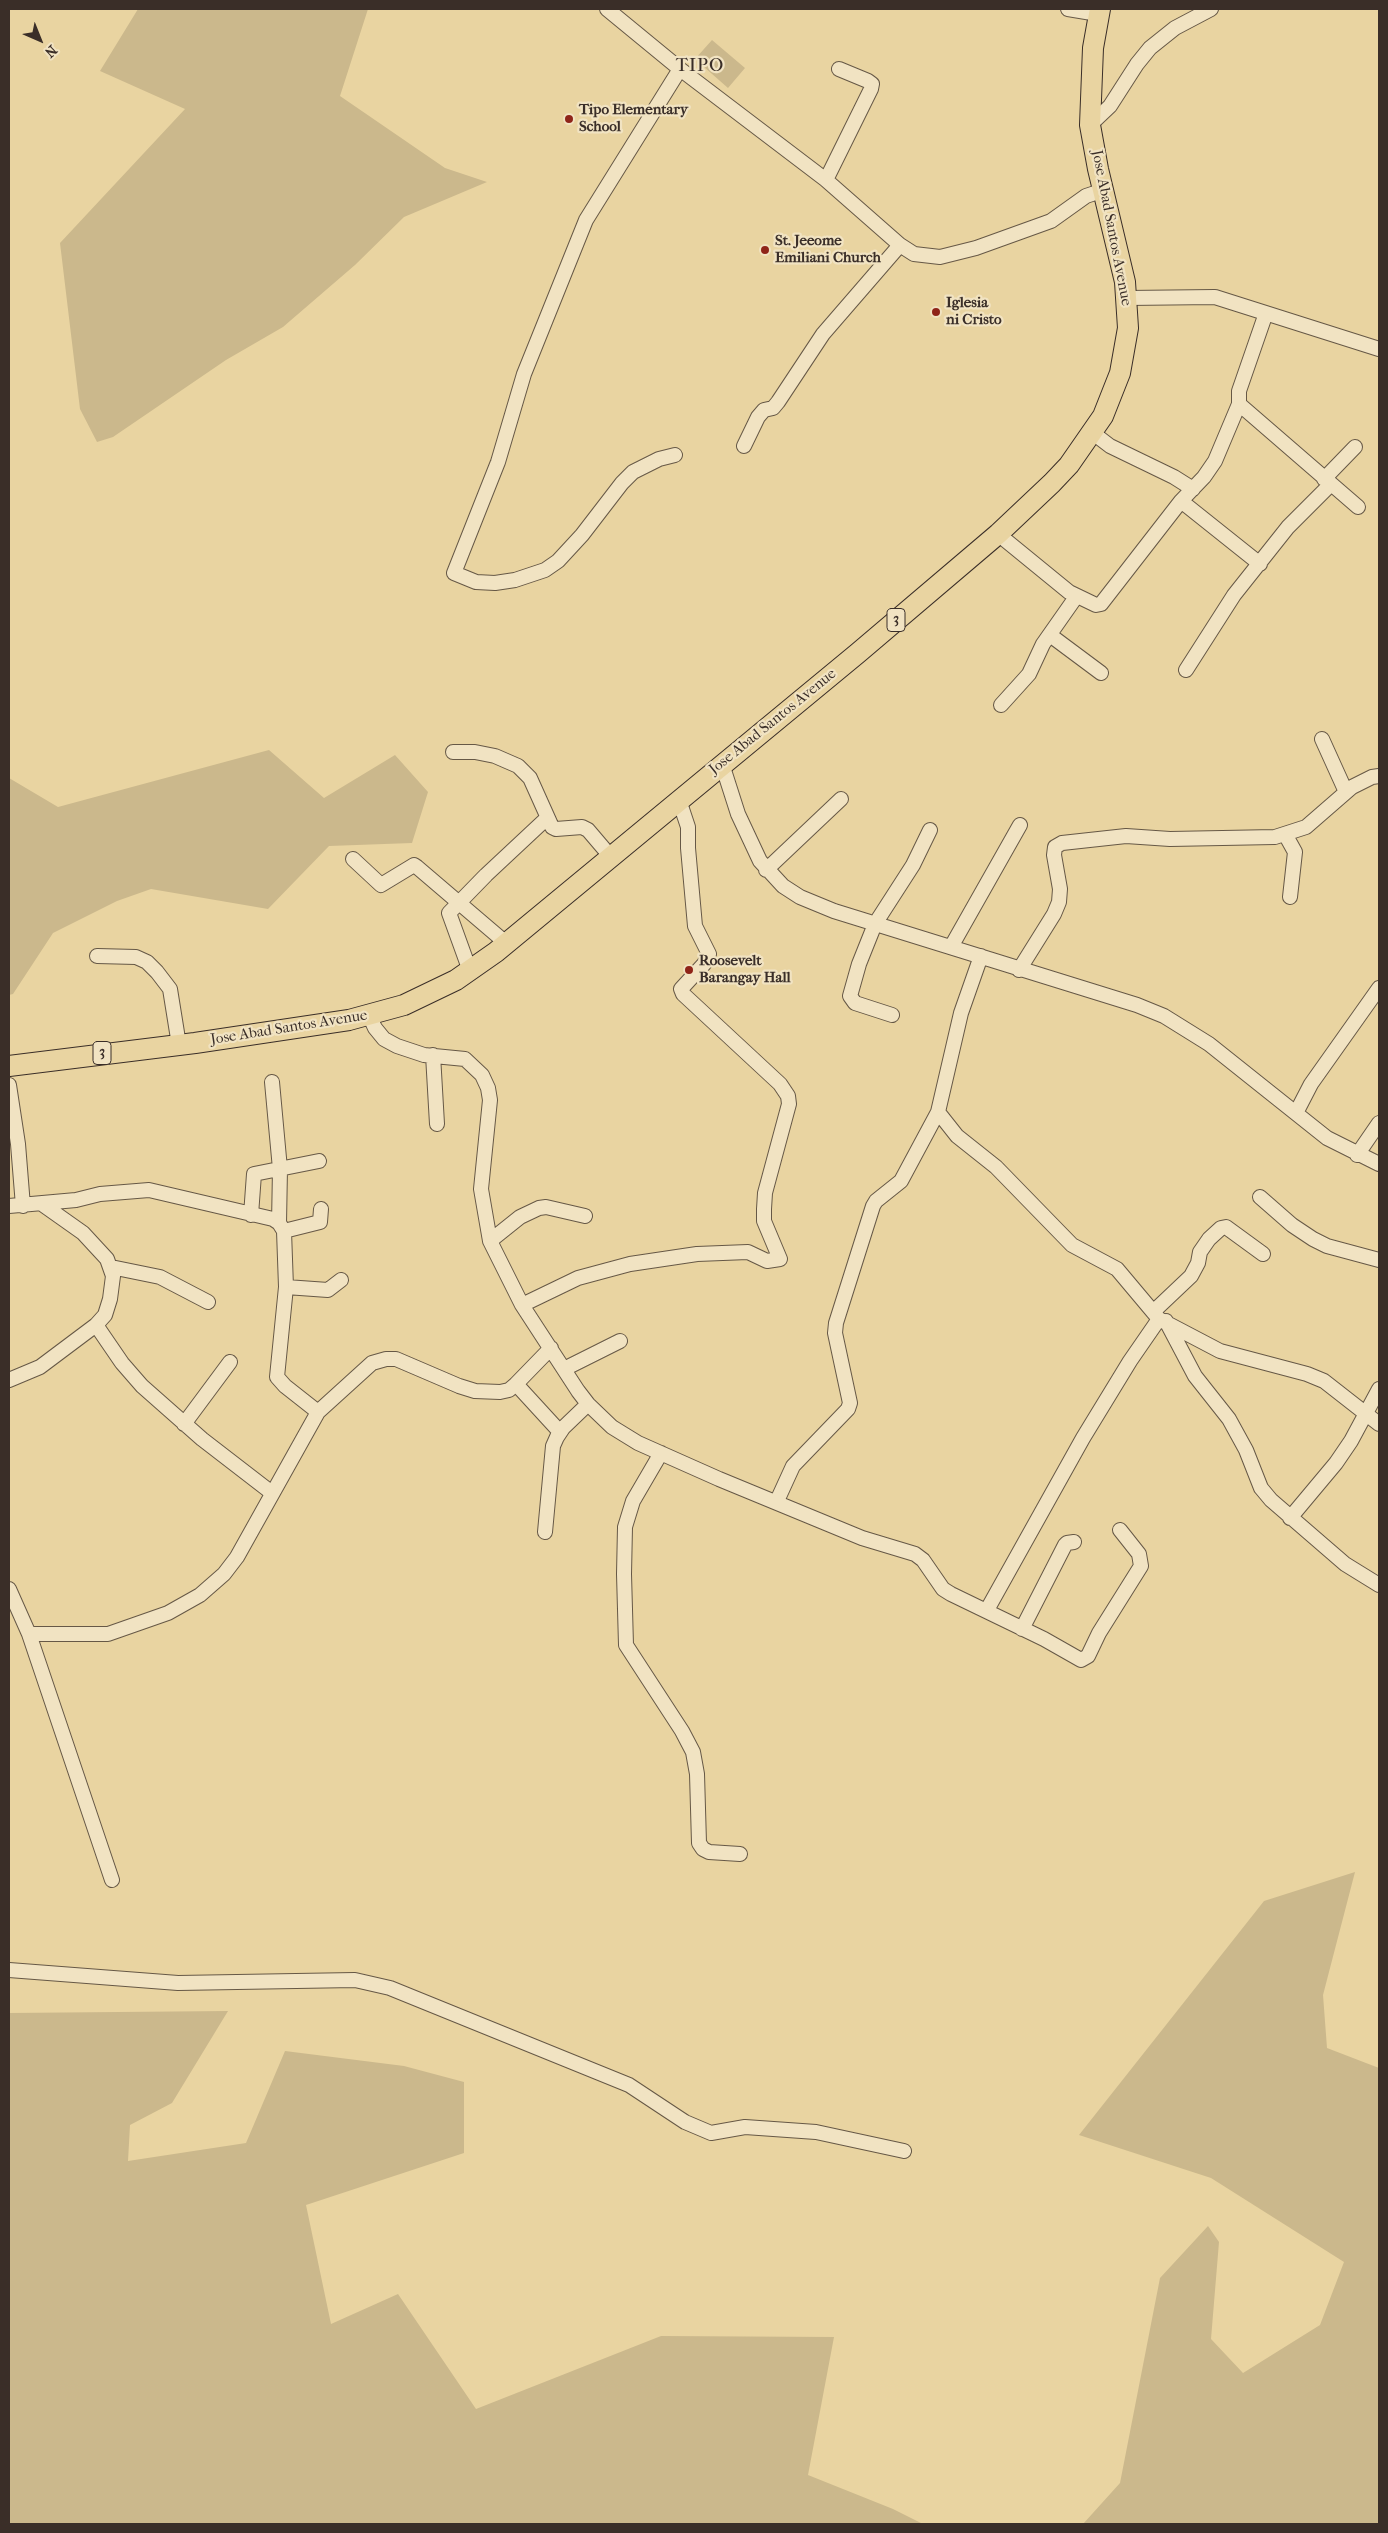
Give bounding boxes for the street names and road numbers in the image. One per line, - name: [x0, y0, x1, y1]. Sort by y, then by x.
- street label: Jose Abad Santos Avenue: [1087, 149, 1135, 307]
- road number: 3: [887, 608, 905, 632]
- street label: Jose Abad Santos Avenue: [706, 665, 840, 779]
- street label: Jose Abad Santos Avenue: [209, 1007, 369, 1049]
- road number: 3: [93, 1042, 111, 1064]

